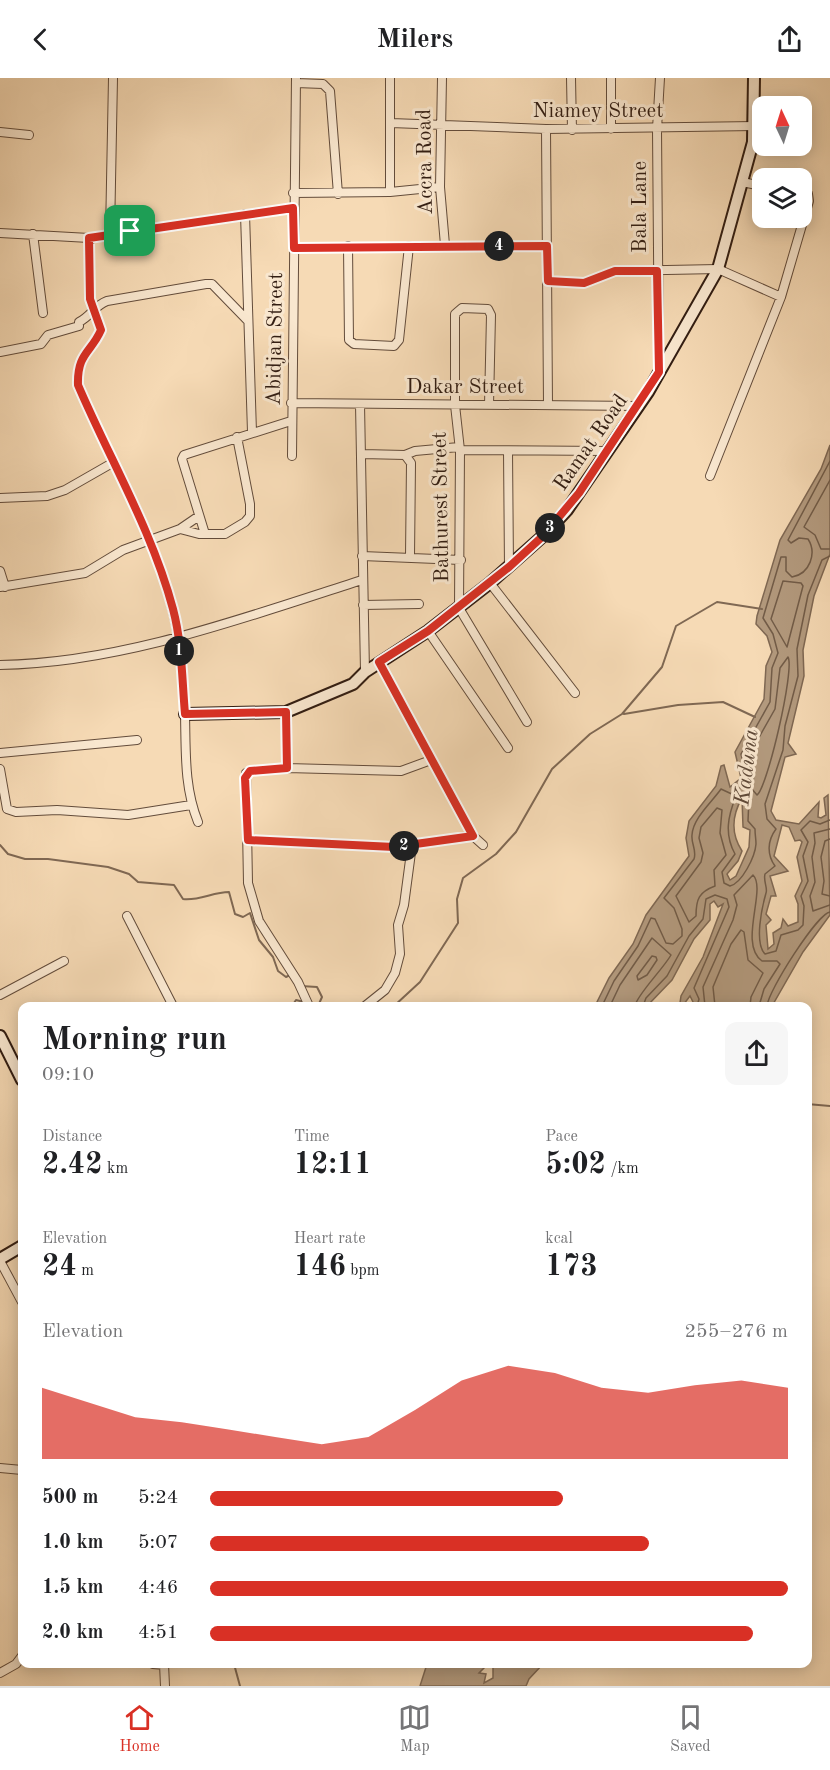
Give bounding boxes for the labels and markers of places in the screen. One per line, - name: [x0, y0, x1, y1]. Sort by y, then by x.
- pin: [104, 205, 155, 256]
- pin: 4: [484, 231, 514, 261]
- pin: 3: [535, 513, 565, 543]
- pin: 1: [164, 636, 194, 666]
- pin: 2: [389, 831, 419, 861]

